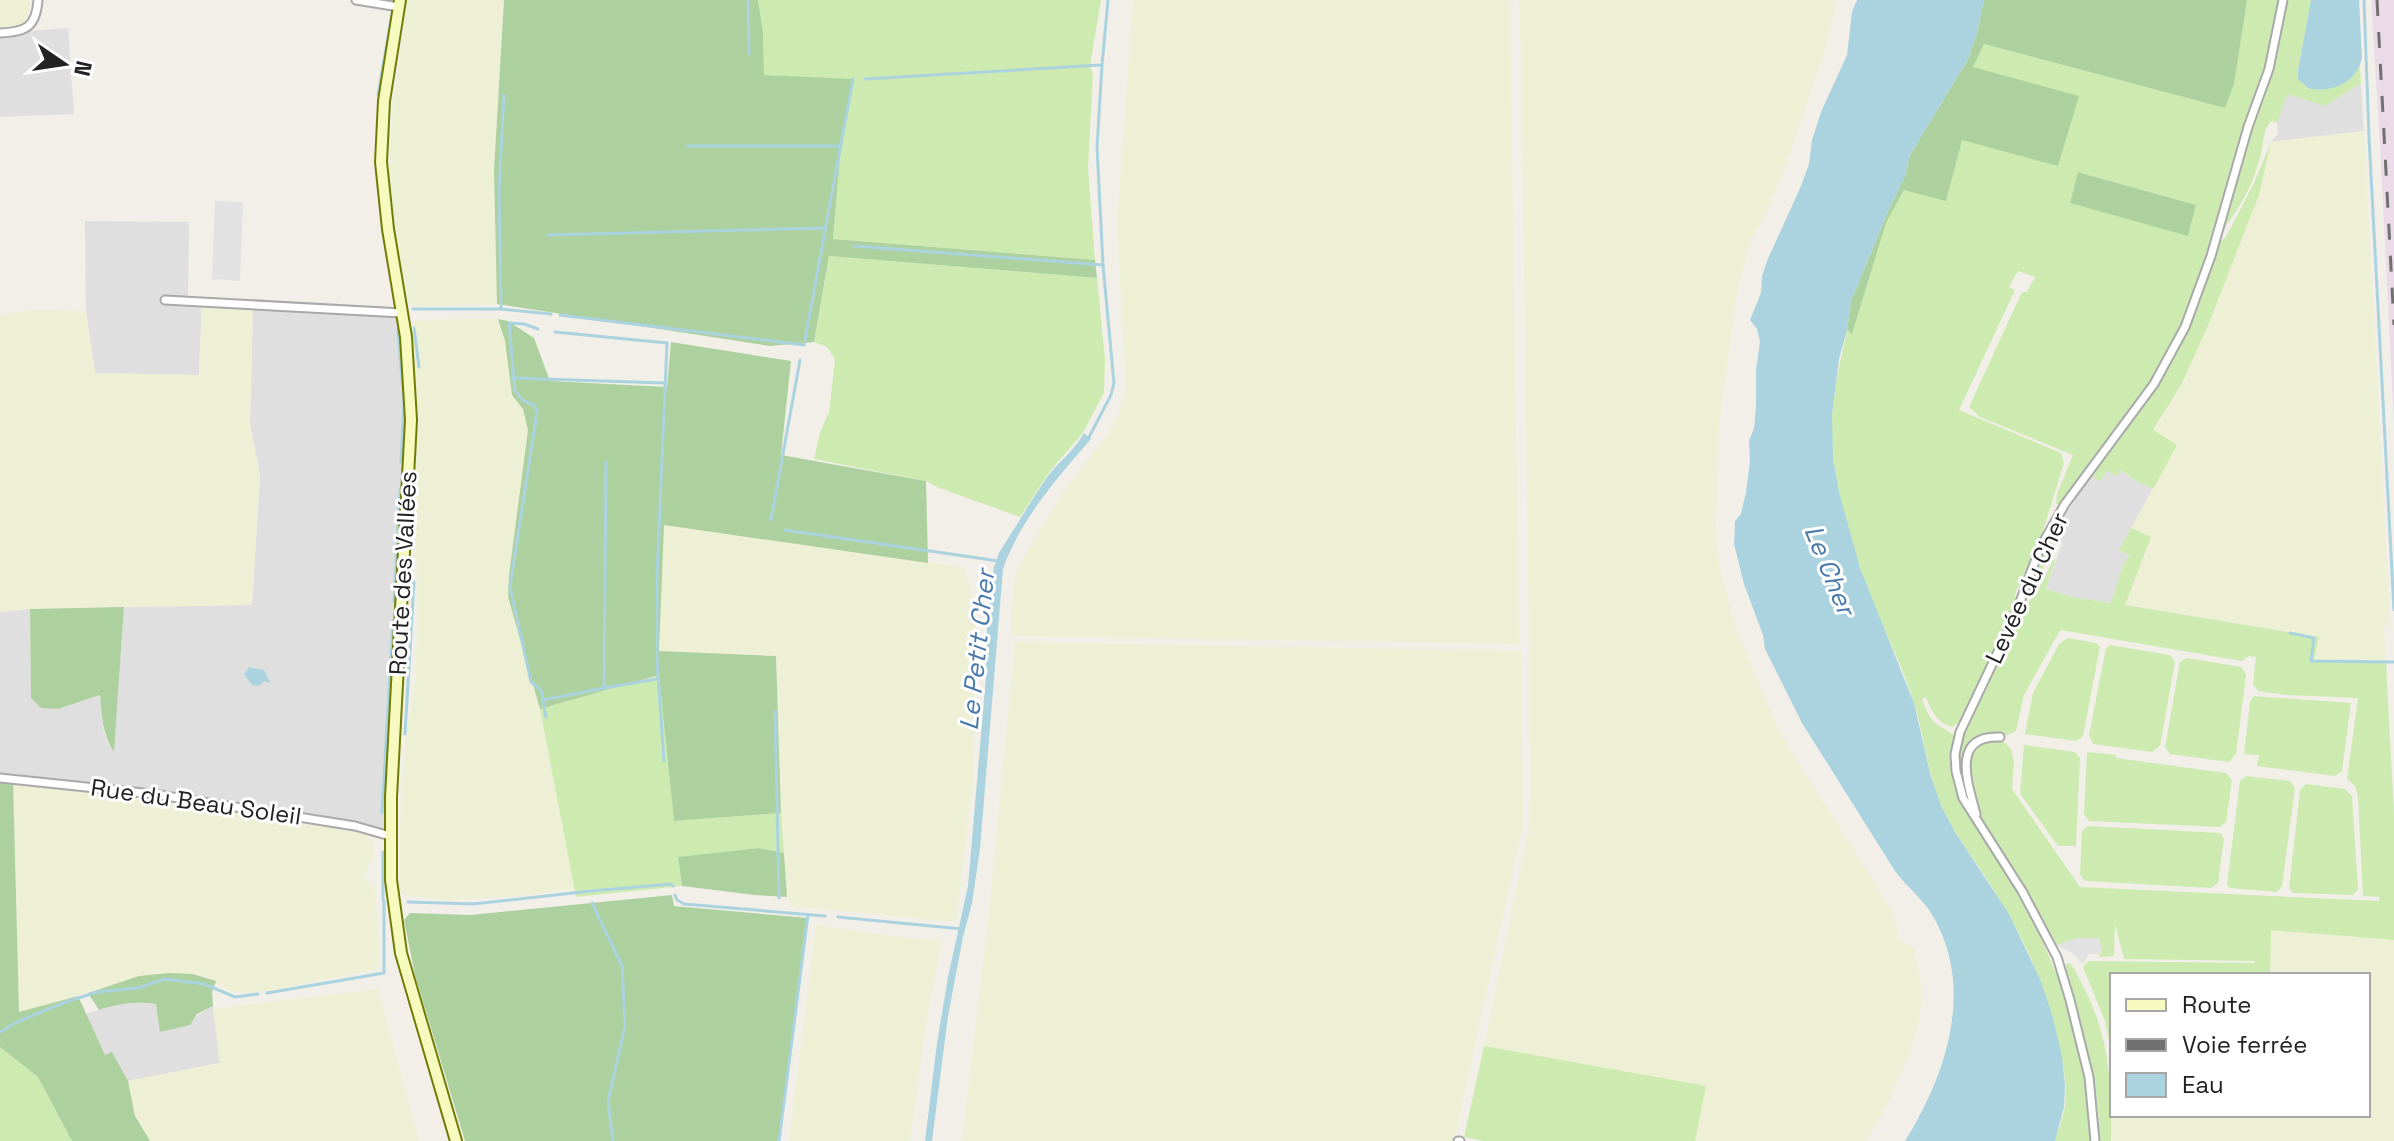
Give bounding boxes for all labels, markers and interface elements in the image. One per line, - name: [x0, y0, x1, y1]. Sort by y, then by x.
- north arrow: [24, 24, 104, 104]
- text: N: [68, 58, 99, 79]
- street label: Route des Vallées: [382, 470, 423, 676]
- street label: Levée du Cher: [1978, 507, 2075, 668]
- water label: Le Cher: [1797, 520, 1865, 623]
- water label: Le Petit Cher: [952, 565, 1003, 732]
- street label: Rue du Beau Soleil: [89, 771, 303, 832]
- legend: [2110, 973, 2370, 1117]
- text: Route: [2182, 989, 2251, 1020]
- text: Voie ferrée: [2182, 1029, 2307, 1060]
- text: Eau: [2182, 1069, 2224, 1100]

